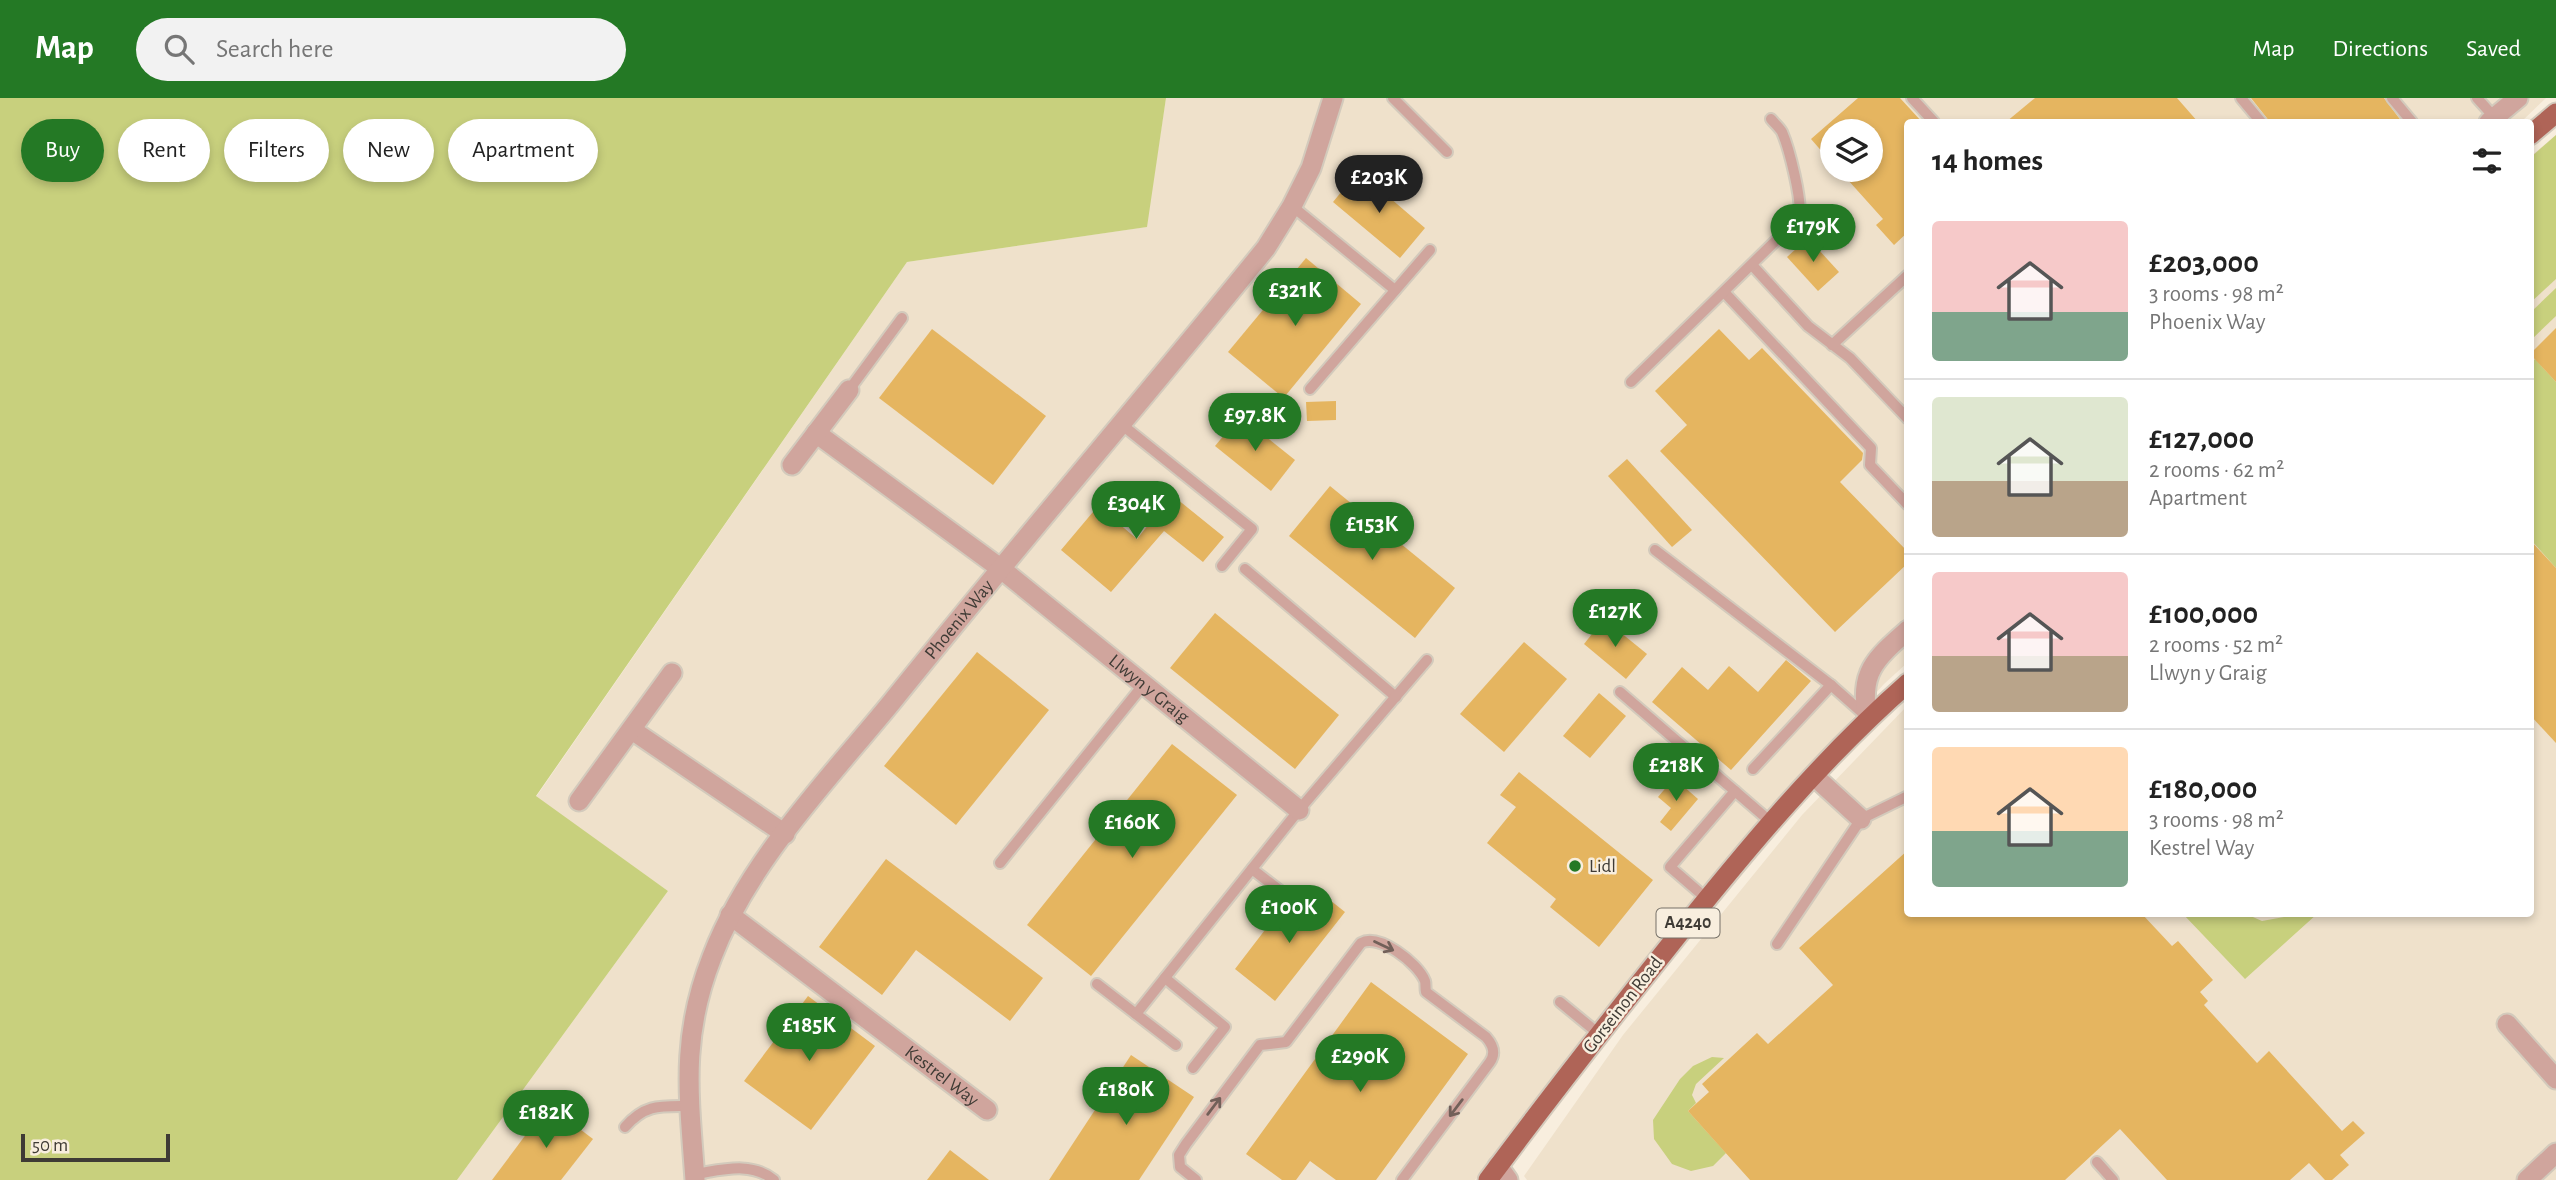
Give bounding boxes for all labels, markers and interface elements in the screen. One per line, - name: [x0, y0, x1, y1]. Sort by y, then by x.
- search box: [136, 18, 626, 81]
- icon: search: [160, 30, 198, 68]
- text: Map: [35, 32, 94, 65]
- text: Search here: [216, 36, 334, 62]
- text: Map: [2252, 37, 2294, 61]
- text: Directions: [2332, 37, 2428, 61]
- text: Saved: [2466, 37, 2521, 61]
- chip: Buy: [21, 119, 104, 182]
- chip: Rent: [118, 119, 210, 182]
- chip: Filters: [224, 119, 329, 182]
- chip: New: [343, 119, 434, 182]
- chip: Apartment: [448, 119, 598, 182]
- map controls: [1820, 119, 1883, 182]
- button: layers: [1820, 119, 1883, 182]
- icon: filters: [2468, 142, 2506, 180]
- text: 14 homes: [1932, 146, 2043, 176]
- pin: £203K: [1330, 156, 1428, 215]
- text: £203K: [1351, 166, 1407, 189]
- pin: £179K: [1764, 204, 1862, 264]
- text: £179K: [1786, 215, 1840, 238]
- text: £203,000: [2149, 248, 2259, 278]
- icon: home: [1988, 249, 2072, 333]
- pin: £321K: [1246, 268, 1344, 328]
- text: £321K: [1269, 279, 1321, 302]
- text: 3 rooms · 98 m²: [2149, 283, 2284, 306]
- text: Phoenix Way: [2149, 311, 2266, 334]
- pin: £97.8K: [1198, 394, 1312, 453]
- text: £97.8K: [1224, 404, 1286, 427]
- text: £127,000: [2149, 424, 2254, 454]
- icon: home: [1988, 425, 2072, 509]
- text: 2 rooms · 62 m²: [2149, 459, 2284, 482]
- pin: £304K: [1087, 482, 1185, 541]
- text: Apartment: [2149, 487, 2247, 510]
- text: £304K: [1107, 492, 1165, 515]
- pin: £153K: [1323, 503, 1421, 562]
- text: £153K: [1346, 513, 1398, 536]
- street label: Phoenix Way: [921, 576, 997, 663]
- pin: £127K: [1566, 589, 1664, 649]
- text: £100,000: [2149, 599, 2258, 629]
- text: £127K: [1589, 600, 1641, 623]
- icon: home: [1988, 600, 2072, 684]
- text: 2 rooms · 52 m²: [2149, 634, 2283, 657]
- street label: Llwyn y Graig: [1105, 651, 1193, 727]
- text: Llwyn y Graig: [2149, 662, 2267, 685]
- pin: £218K: [1627, 744, 1725, 803]
- text: £218K: [1649, 754, 1703, 777]
- text: £180,000: [2149, 774, 2257, 804]
- icon: home: [1988, 775, 2072, 859]
- pin: £160K: [1083, 800, 1181, 860]
- text: 3 rooms · 98 m²: [2149, 809, 2284, 832]
- text: £160K: [1104, 811, 1160, 834]
- text: Kestrel Way: [2149, 837, 2254, 860]
- place label: Lidl: [1589, 857, 1616, 876]
- marker: Lidl: [1567, 858, 1583, 874]
- pin: £100K: [1240, 886, 1338, 945]
- text: £100K: [1261, 896, 1317, 919]
- road number: A4240: [1656, 908, 1720, 938]
- one-way arrow: [1373, 940, 1394, 953]
- street label: Gorseinon Road: [1580, 953, 1666, 1057]
- pin: £185K: [760, 1004, 858, 1063]
- text: £185K: [782, 1014, 836, 1037]
- pin: £290K: [1311, 1034, 1409, 1094]
- street label: Kestrel Way: [901, 1042, 982, 1110]
- text: £290K: [1331, 1045, 1389, 1068]
- pin: £180K: [1077, 1068, 1175, 1127]
- text: £180K: [1098, 1078, 1154, 1101]
- pin: £182K: [497, 1090, 595, 1150]
- one-way arrow: [1206, 1098, 1221, 1116]
- one-way arrow: [1448, 1099, 1463, 1117]
- text: £182K: [519, 1101, 573, 1124]
- scale bar: [21, 1131, 170, 1163]
- text: 50 m: [32, 1136, 68, 1155]

